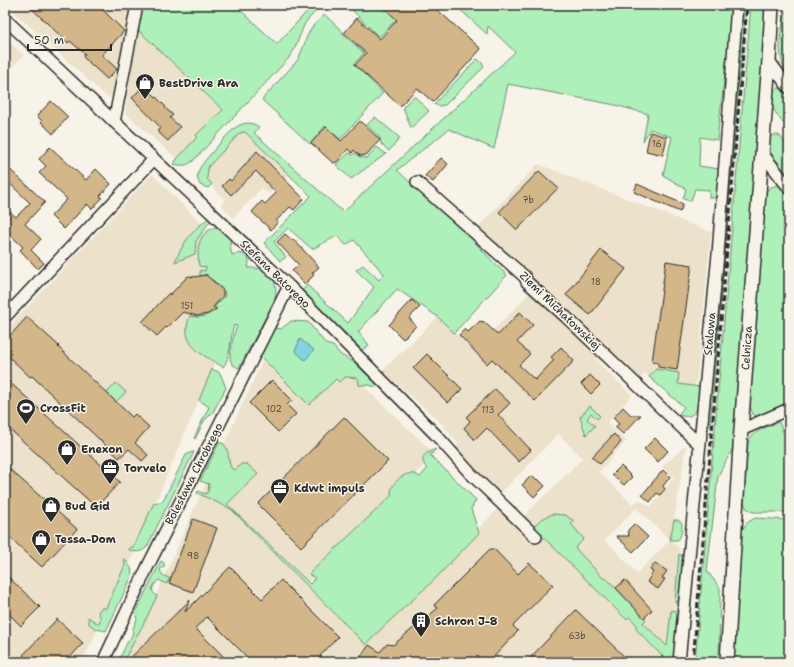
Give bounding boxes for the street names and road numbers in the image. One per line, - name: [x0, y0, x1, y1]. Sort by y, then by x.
- street label: Stefana Batorego: [237, 237, 314, 312]
- street label: Ziemi Michałowskiej: [516, 268, 604, 354]
- street label: Stalowa: [701, 312, 719, 356]
- street label: Celnicza: [738, 325, 756, 371]
- street label: Bolesława Chrobrego: [162, 420, 226, 528]

